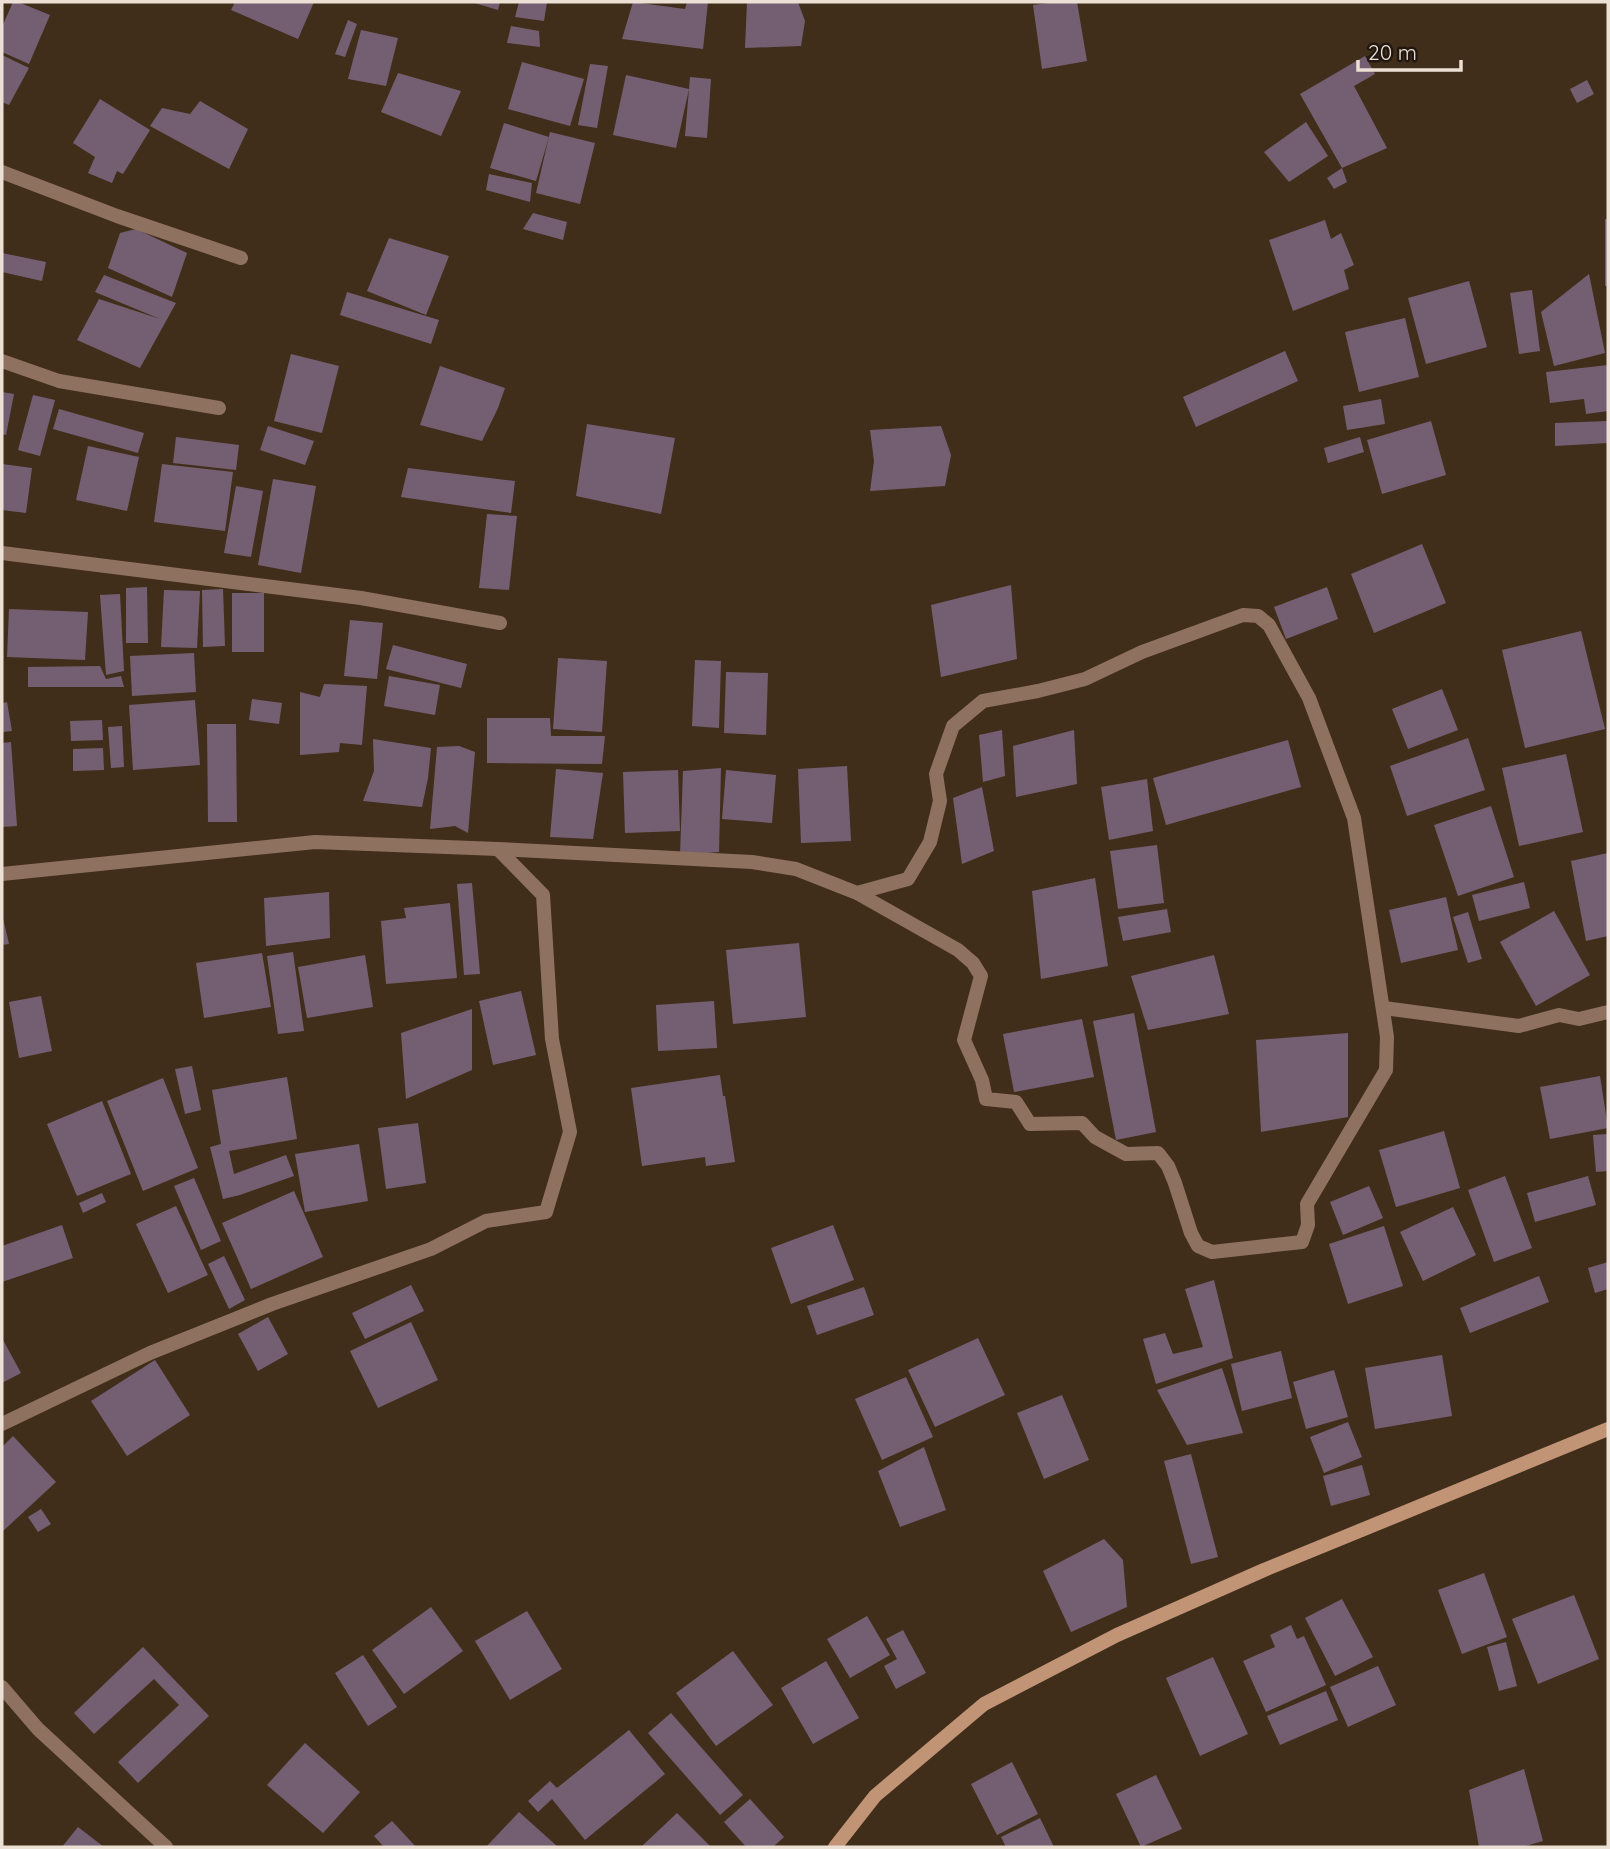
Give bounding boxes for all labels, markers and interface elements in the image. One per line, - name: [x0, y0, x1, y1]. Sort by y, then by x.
- scale bar: [1358, 28, 1461, 72]
- text: 20 m: [1368, 39, 1417, 65]

